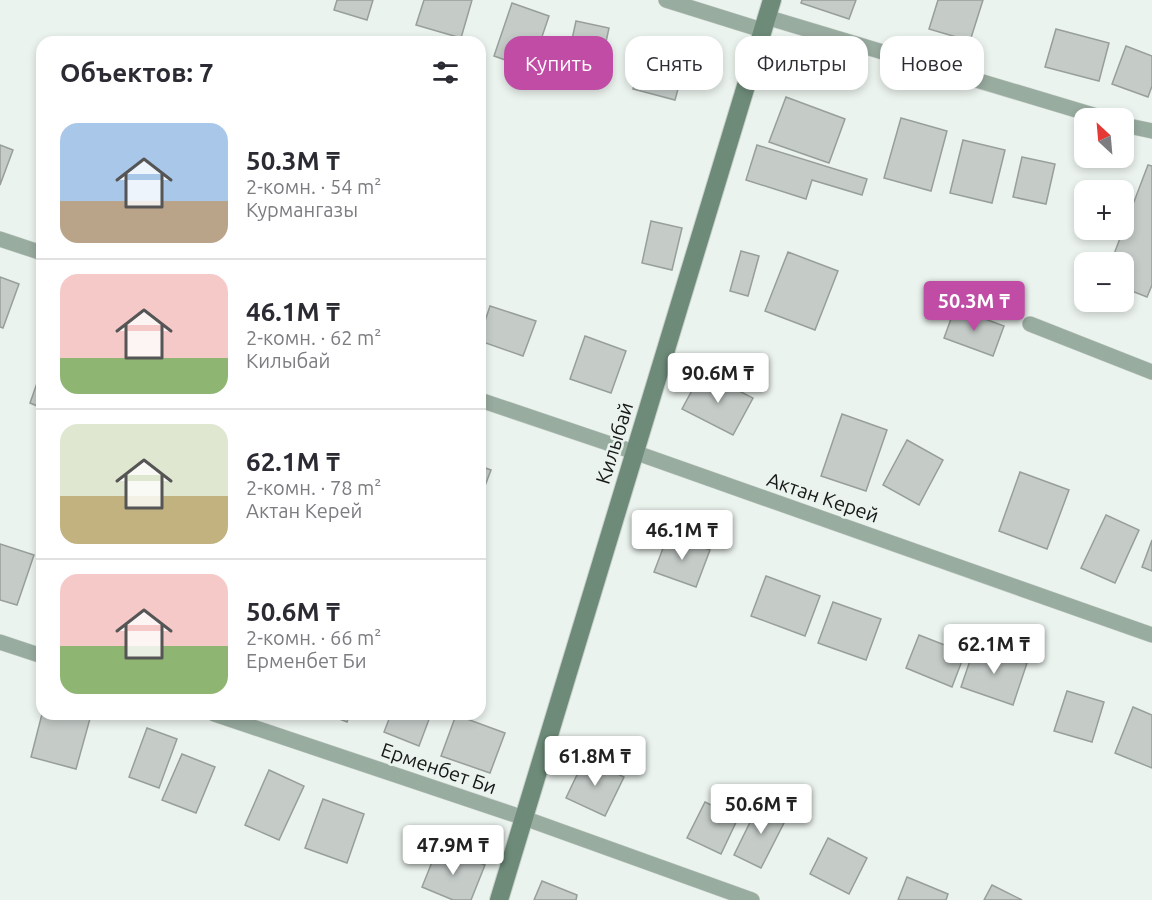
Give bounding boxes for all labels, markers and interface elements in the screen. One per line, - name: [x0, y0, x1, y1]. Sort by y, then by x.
- chip: Купить: [504, 36, 613, 90]
- chip: Снять: [625, 36, 723, 90]
- chip: Фильтры: [735, 36, 868, 90]
- chip: Новое: [880, 36, 984, 90]
- icon: filters: [429, 56, 462, 89]
- text: Объектов: 7: [60, 58, 214, 87]
- north arrow: [1074, 108, 1134, 168]
- map controls: [1074, 108, 1134, 312]
- text: 50.3M ₸: [246, 146, 340, 175]
- icon: home: [108, 147, 180, 219]
- text: 2-комн. · 54 m²: [246, 175, 381, 198]
- button: +: [1074, 180, 1134, 240]
- text: Курмангазы: [246, 198, 358, 221]
- button: −: [1074, 252, 1134, 312]
- pin: 50.3M ₸: [919, 281, 1029, 332]
- text: 50.3M ₸: [938, 289, 1010, 312]
- text: 46.1M ₸: [246, 297, 340, 326]
- icon: home: [108, 298, 180, 370]
- text: 2-комн. · 62 m²: [246, 326, 381, 349]
- text: Килыбай: [246, 349, 330, 372]
- pin: 90.6M ₸: [663, 353, 773, 404]
- text: 90.6M ₸: [682, 361, 754, 384]
- street label: Килыбай: [591, 399, 637, 487]
- text: 62.1M ₸: [246, 447, 340, 476]
- icon: home: [108, 448, 180, 520]
- street label: Актан Керей: [764, 467, 882, 527]
- text: 2-комн. · 78 m²: [246, 476, 381, 499]
- text: Актан Керей: [246, 499, 362, 522]
- pin: 46.1M ₸: [627, 510, 737, 561]
- text: 46.1M ₸: [646, 518, 718, 541]
- text: 50.6M ₸: [246, 597, 340, 626]
- icon: home: [108, 598, 180, 670]
- pin: 62.1M ₸: [939, 624, 1049, 675]
- text: 2-комн. · 66 m²: [246, 626, 381, 649]
- text: 62.1M ₸: [958, 632, 1030, 655]
- text: Ерменбет Би: [246, 649, 367, 672]
- pin: 61.8M ₸: [540, 736, 650, 787]
- street label: Ерменбет Би: [378, 738, 500, 798]
- text: 61.8M ₸: [559, 744, 631, 767]
- pin: 50.6M ₸: [706, 784, 816, 835]
- text: 50.6M ₸: [725, 792, 797, 815]
- pin: 47.9M ₸: [398, 825, 508, 876]
- text: 47.9M ₸: [417, 833, 489, 856]

